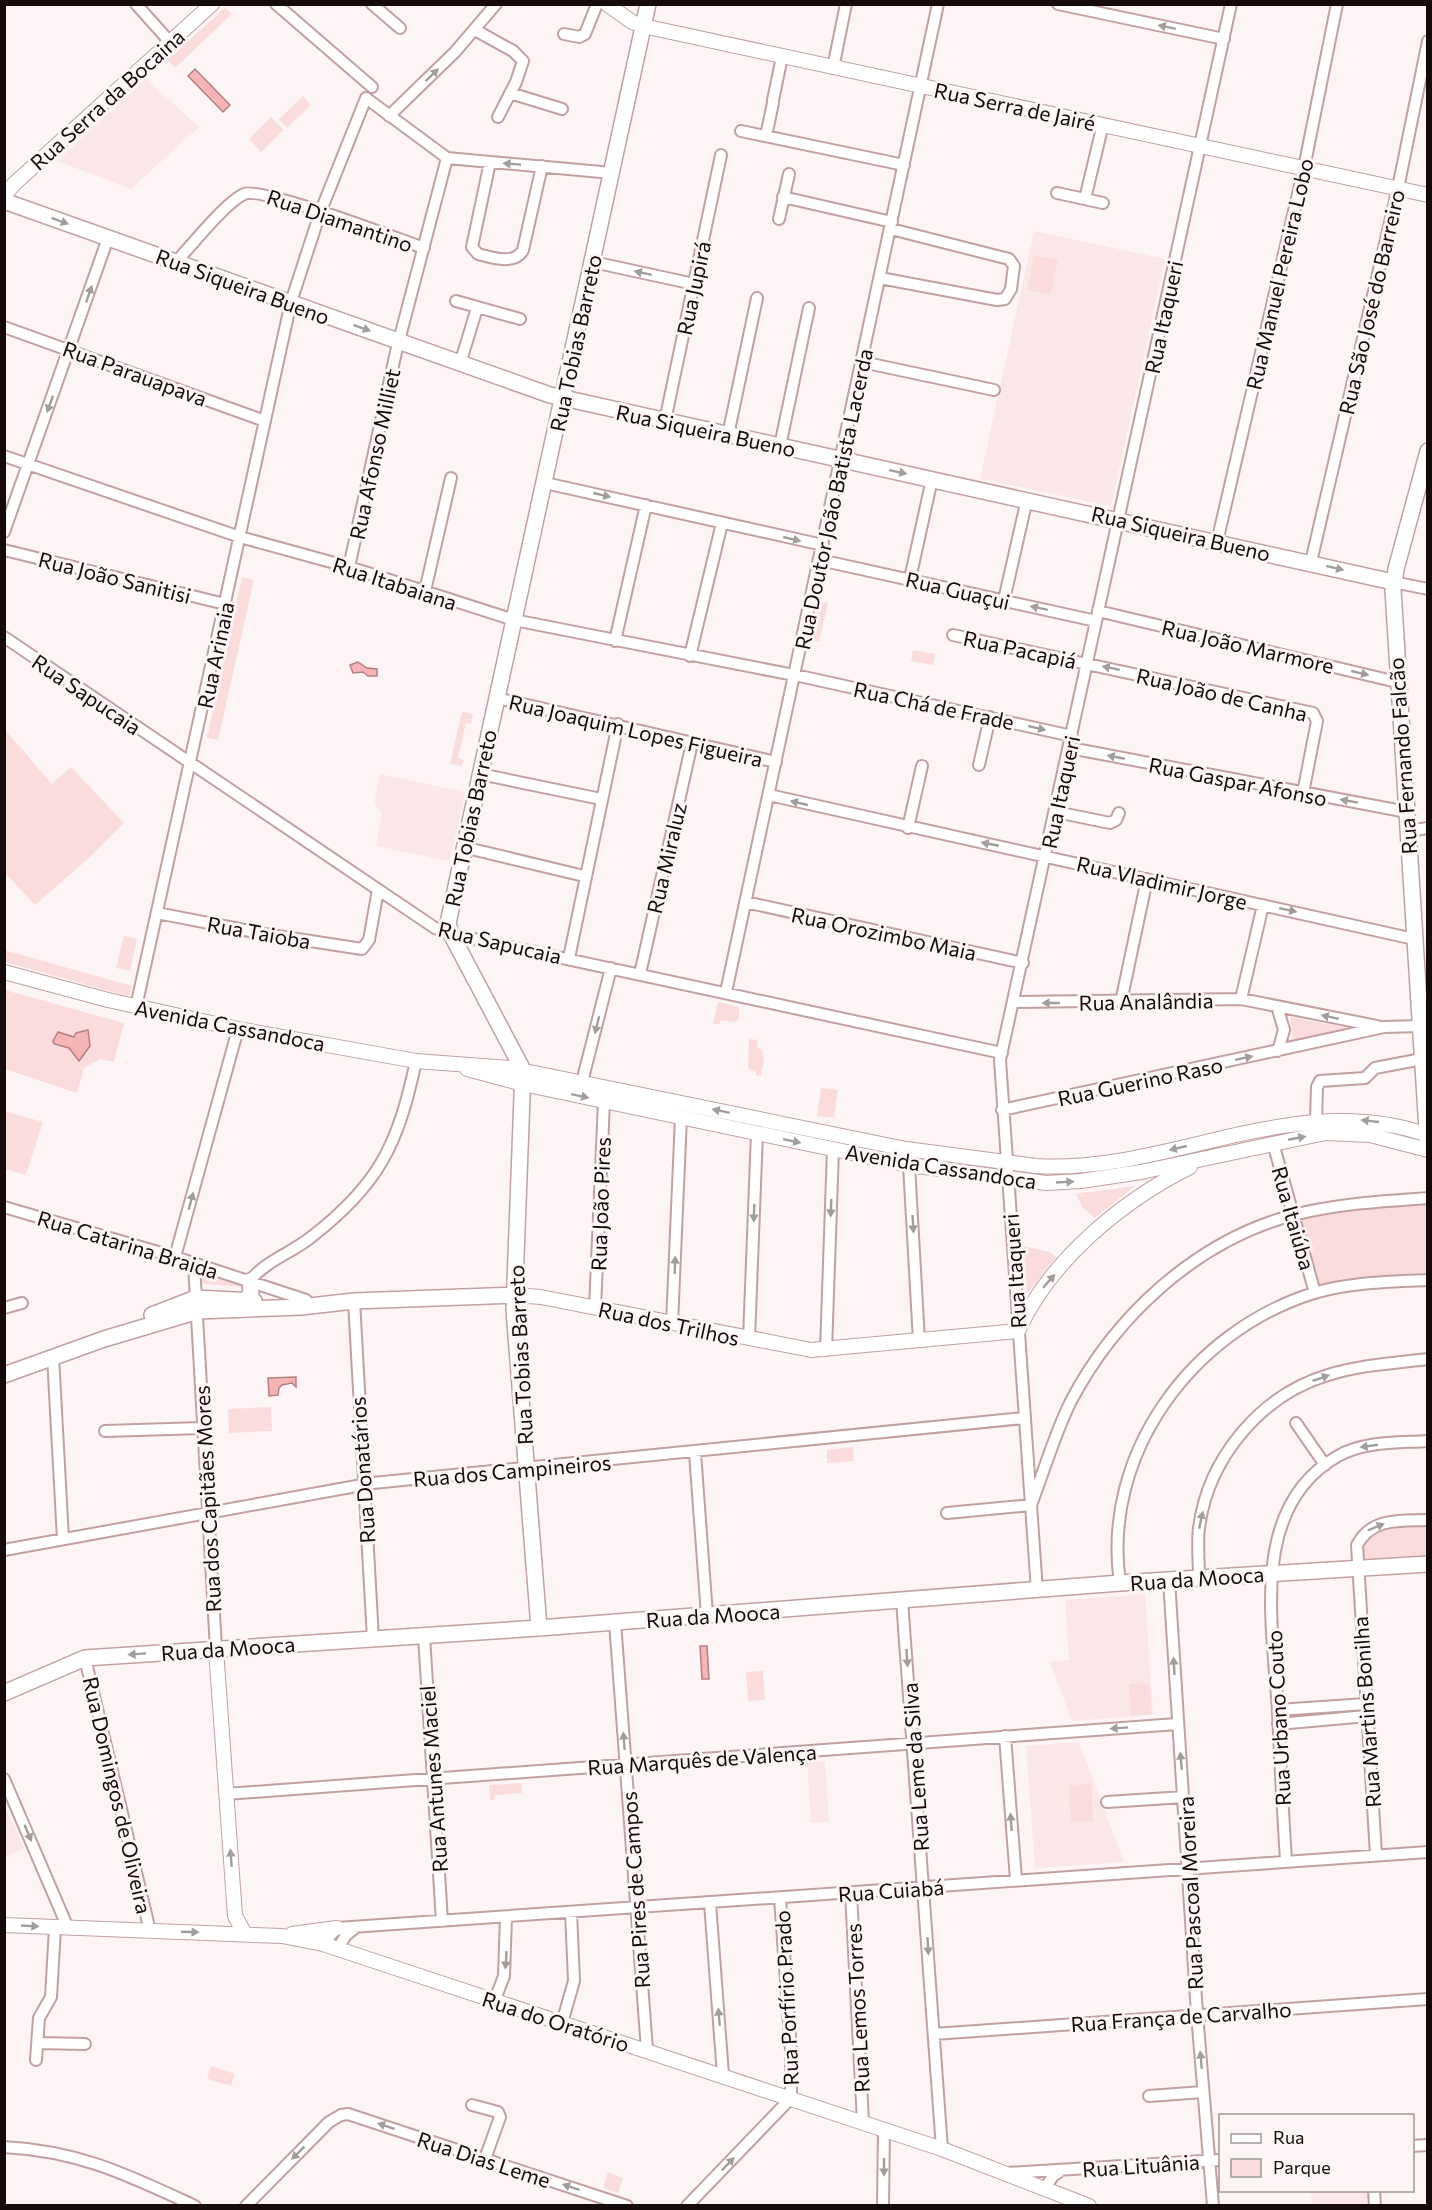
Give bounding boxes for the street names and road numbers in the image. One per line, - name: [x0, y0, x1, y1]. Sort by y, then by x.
- street label: Rua Serra da Bocaina: [25, 23, 189, 175]
- street label: Rua Serra de Jairé: [932, 77, 1098, 135]
- street label: Rua Manuel Pereira Lobo: [1240, 156, 1318, 392]
- street label: Rua Diamantino: [264, 183, 416, 257]
- street label: Rua São José do Barreiro: [1333, 187, 1409, 417]
- street label: Rua Jupirá: [671, 239, 715, 337]
- street label: Rua Siqueira Bueno: [153, 243, 333, 329]
- street label: Rua Tobias Barreto: [544, 252, 606, 434]
- street label: Rua Itaqueri: [1139, 258, 1187, 376]
- street label: Rua Parauapava: [60, 335, 210, 411]
- street label: Rua Doutor João Batista Lacerda: [789, 346, 877, 652]
- street label: Rua Afonso Milliet: [344, 366, 404, 542]
- street label: Rua Siqueira Bueno: [614, 399, 798, 461]
- street label: Rua Siqueira Bueno: [1089, 500, 1273, 566]
- street label: Rua João Sanitisi: [36, 546, 194, 608]
- street label: Rua Itabaiana: [330, 551, 460, 615]
- street label: Rua Guaçui: [903, 566, 1013, 614]
- street label: Rua Arinaia: [192, 599, 238, 711]
- street label: Rua João Marmore: [1159, 614, 1337, 678]
- street label: Rua Pacapiá: [961, 625, 1079, 673]
- street label: Rua Sapucaia: [28, 648, 146, 740]
- street label: Rua Fernando Falcão: [1383, 657, 1421, 855]
- street label: Rua João de Canha: [1134, 662, 1310, 726]
- street label: Rua Chá de Frade: [852, 676, 1016, 734]
- street label: Rua Joaquim Lopes Figueira: [507, 689, 765, 771]
- street label: Rua Tobias Barreto: [439, 727, 501, 909]
- street label: Rua Itaqueri: [1036, 733, 1084, 851]
- street label: Rua Gaspar Afonso: [1147, 751, 1329, 811]
- street label: Rua Miraluz: [641, 800, 691, 916]
- street label: Rua Vladimir Jorge: [1074, 850, 1250, 914]
- street label: Rua Orozimbo Maia: [789, 901, 979, 965]
- street label: Rua Taioba: [205, 911, 313, 953]
- street label: Rua Sapucaia: [436, 916, 564, 968]
- street label: Rua Analândia: [1078, 987, 1214, 1015]
- street label: Avenida Cassandoca: [133, 994, 327, 1056]
- street label: Rua Guerino Raso: [1055, 1051, 1225, 1111]
- street label: Rua João Pires: [585, 1137, 615, 1271]
- street label: Avenida Cassandoca: [844, 1139, 1038, 1193]
- street label: Rua Itaiúba: [1267, 1163, 1321, 1273]
- street label: Rua Catarina Braida: [35, 1205, 221, 1283]
- street label: Rua Itaqueri: [998, 1213, 1030, 1329]
- street label: Rua Tobias Barreto: [503, 1264, 537, 1446]
- street label: Rua dos Trilhos: [596, 1296, 742, 1350]
- street label: Rua dos Capitães Mores: [189, 1385, 225, 1613]
- street label: Rua Donatários: [344, 1396, 380, 1544]
- street label: Rua dos Campineiros: [412, 1449, 612, 1491]
- street label: Rua da Mooca: [1129, 1561, 1265, 1595]
- street label: Rua da Mooca: [645, 1598, 781, 1632]
- street label: Rua Martins Bonilha: [1347, 1616, 1385, 1808]
- street label: Rua Urbano Couto: [1261, 1629, 1295, 1807]
- street label: Rua da Mooca: [160, 1631, 296, 1665]
- street label: Rua Domingos de Oliveira: [79, 1674, 157, 1916]
- street label: Rua Leme da Silva: [897, 1682, 933, 1852]
- street label: Rua Antunes Maciel: [414, 1685, 452, 1873]
- street label: Rua Marquês de Valença: [587, 1739, 817, 1779]
- street label: Rua Pires de Campos: [616, 1791, 654, 1989]
- street label: Rua Pascoal Moreira: [1172, 1796, 1208, 1990]
- street label: Rua Cuiabá: [837, 1874, 945, 1906]
- street label: Rua Porfírio Prado: [769, 1910, 803, 2086]
- street label: Rua Lemos Torres: [840, 1923, 874, 2093]
- street label: Rua do Oratório: [479, 1985, 633, 2057]
- street label: Rua França de Carvalho: [1070, 1996, 1292, 2036]
- street label: Rua Dias Leme: [414, 2126, 554, 2192]
- street label: Rua Lituânia: [1081, 2148, 1201, 2182]

